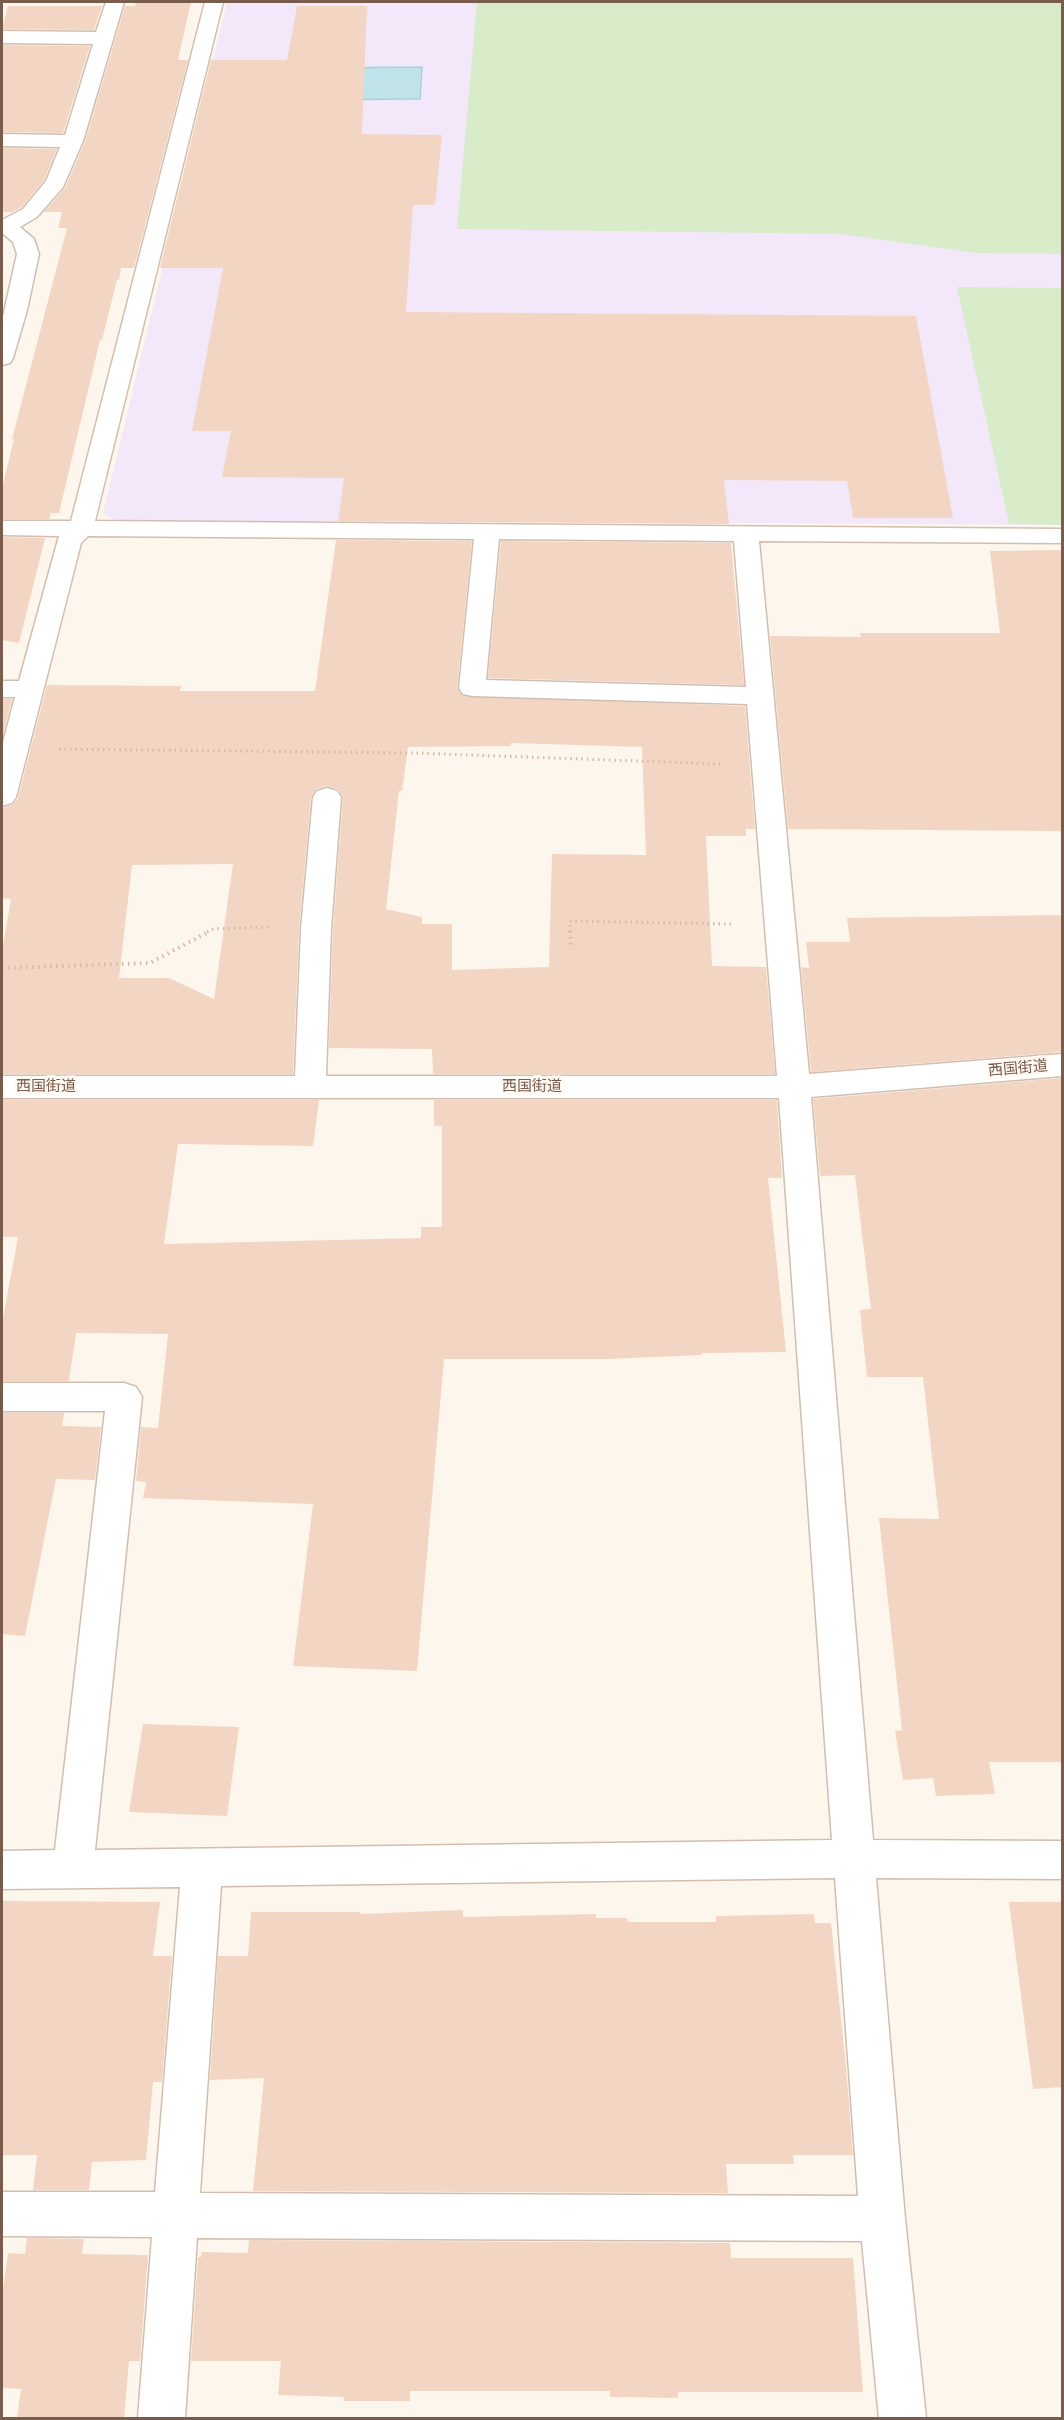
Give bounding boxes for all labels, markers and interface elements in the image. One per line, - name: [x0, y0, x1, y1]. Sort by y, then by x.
- street label: 西国街道: [987, 1057, 1049, 1081]
- street label: 西国街道: [16, 1078, 76, 1096]
- street label: 西国街道: [502, 1078, 562, 1096]

